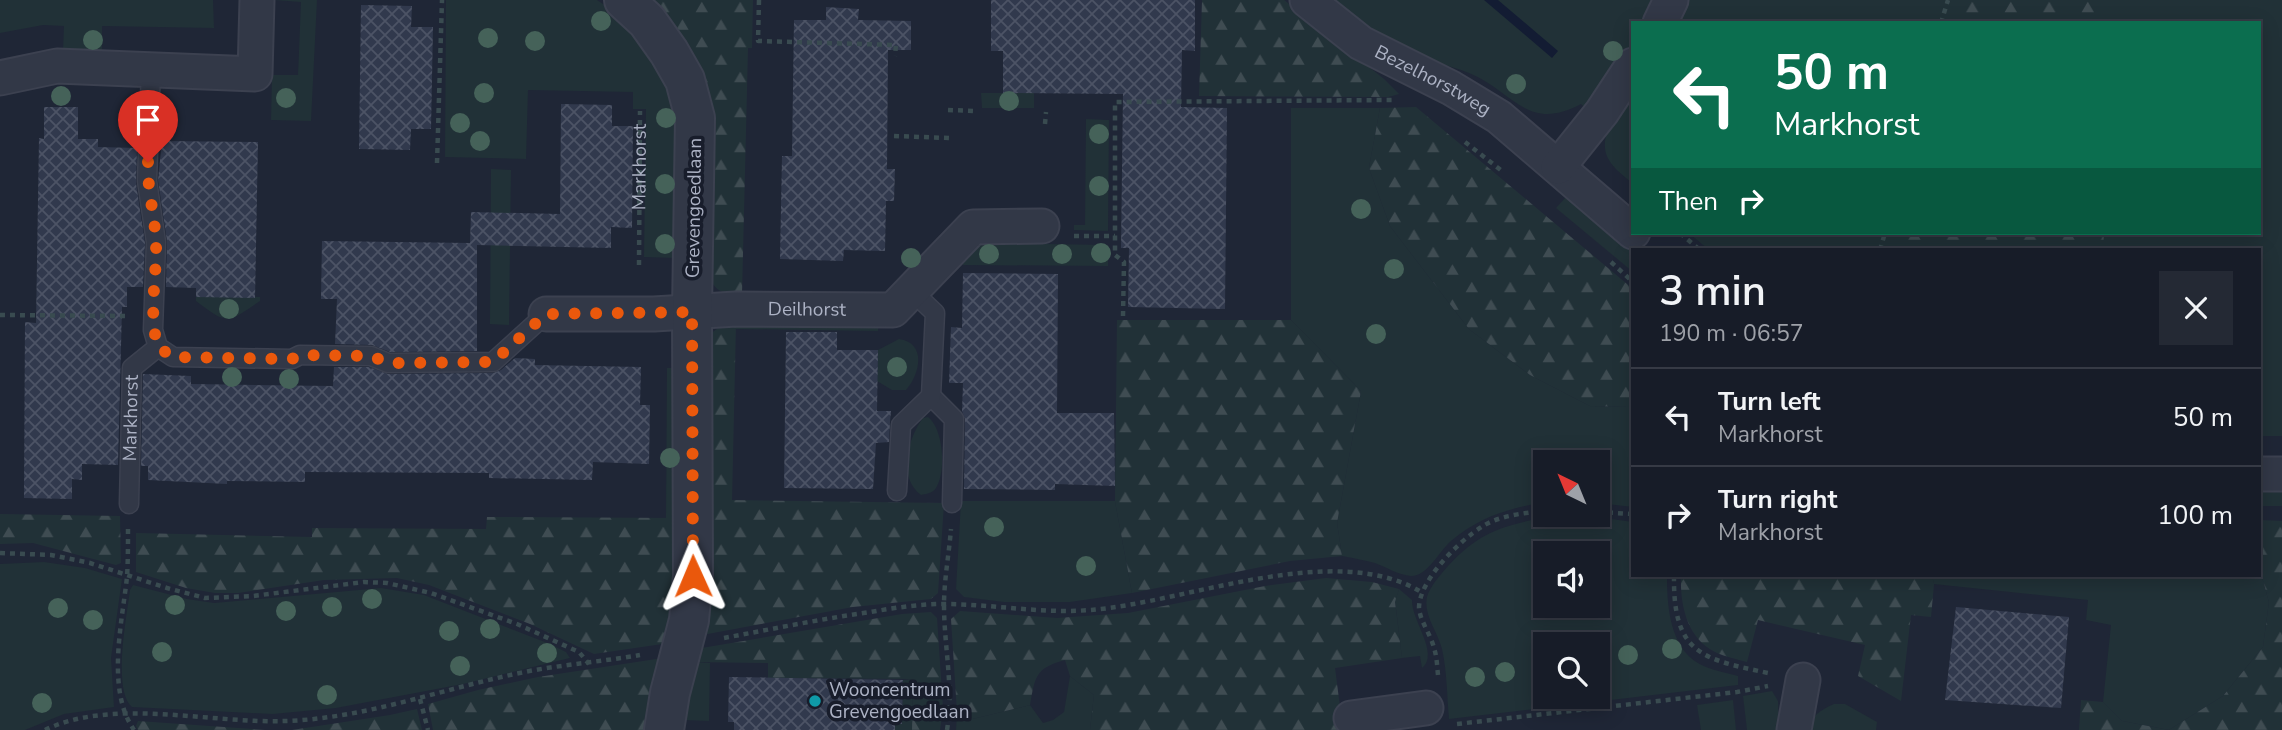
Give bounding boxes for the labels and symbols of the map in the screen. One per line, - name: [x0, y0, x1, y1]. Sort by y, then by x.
- street label: Bezelhorstweg: [1370, 39, 1496, 122]
- pin: [118, 90, 178, 162]
- street label: Markhorst: [626, 123, 653, 210]
- street label: Grevengoedlaan: [680, 138, 708, 278]
- street label: Deilhorst: [768, 296, 846, 323]
- street label: Markhorst: [117, 374, 145, 462]
- north arrow: [1533, 450, 1610, 527]
- position arrow: [656, 539, 730, 613]
- place label: Wooncentrum Grevengoedlaan: [829, 677, 969, 725]
- marker: Wooncentrum Grevengoedlaan: [807, 693, 823, 709]

